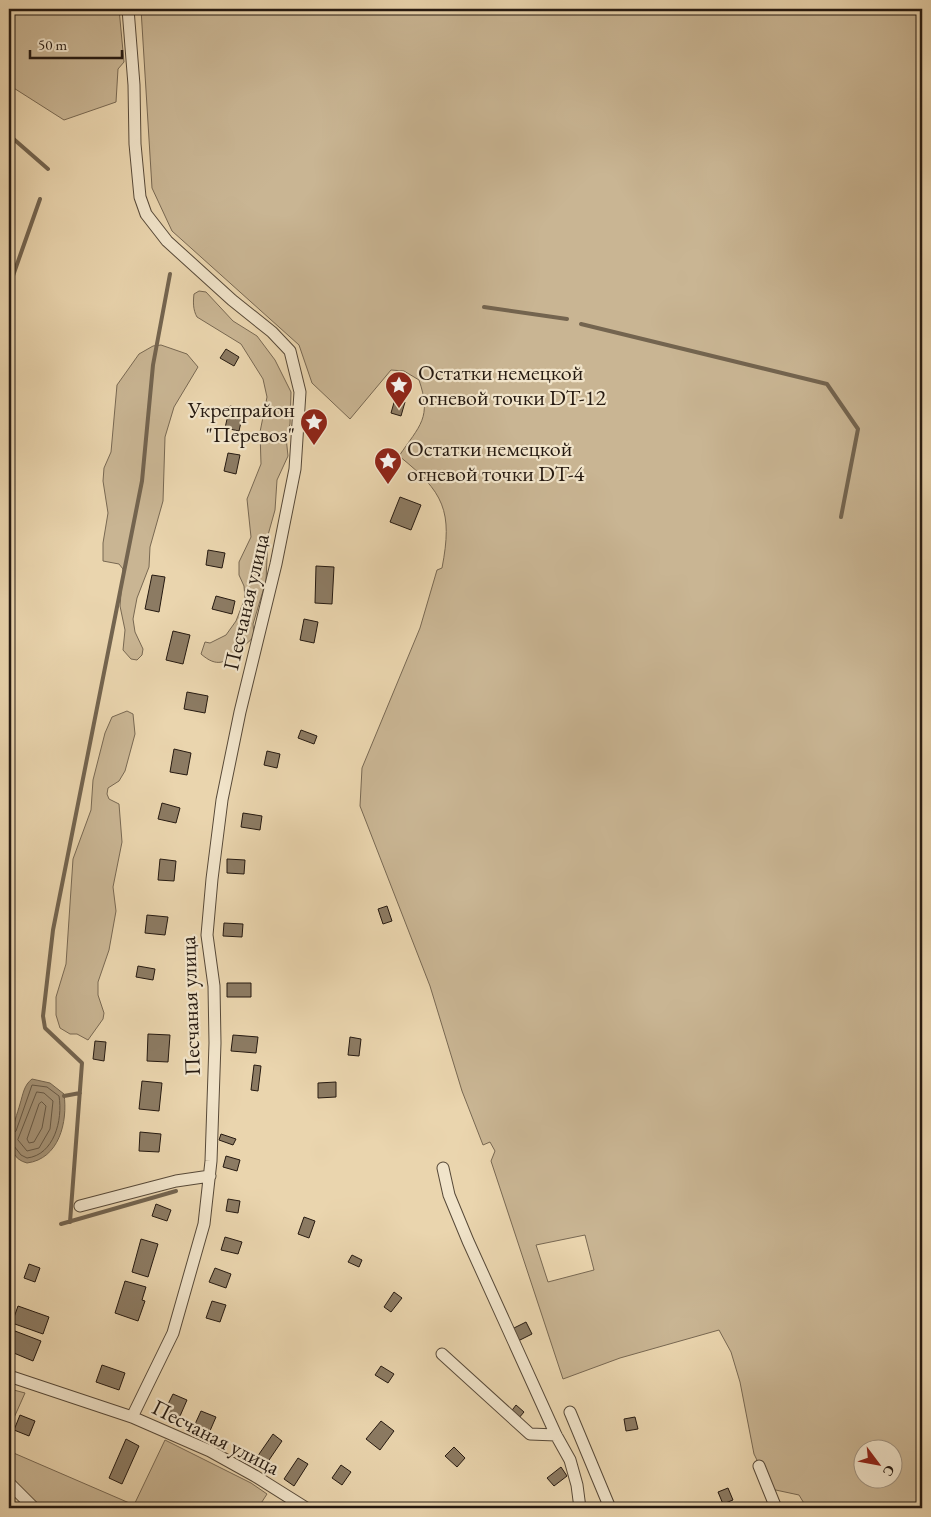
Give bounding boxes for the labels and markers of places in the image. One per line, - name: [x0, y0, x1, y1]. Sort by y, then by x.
- place label: Остатки немецкой огневой точки DT-12: [418, 358, 606, 412]
- place icon: Остатки немецкой огневой точки DT-12: [384, 370, 414, 409]
- place label: Укрепрайон "Перевоз": [187, 395, 295, 449]
- place icon: Укрепрайон "Перевоз": [299, 407, 329, 446]
- place label: Остатки немецкой огневой точки DT-4: [407, 434, 585, 488]
- place icon: Остатки немецкой огневой точки DT-4: [373, 446, 403, 485]

